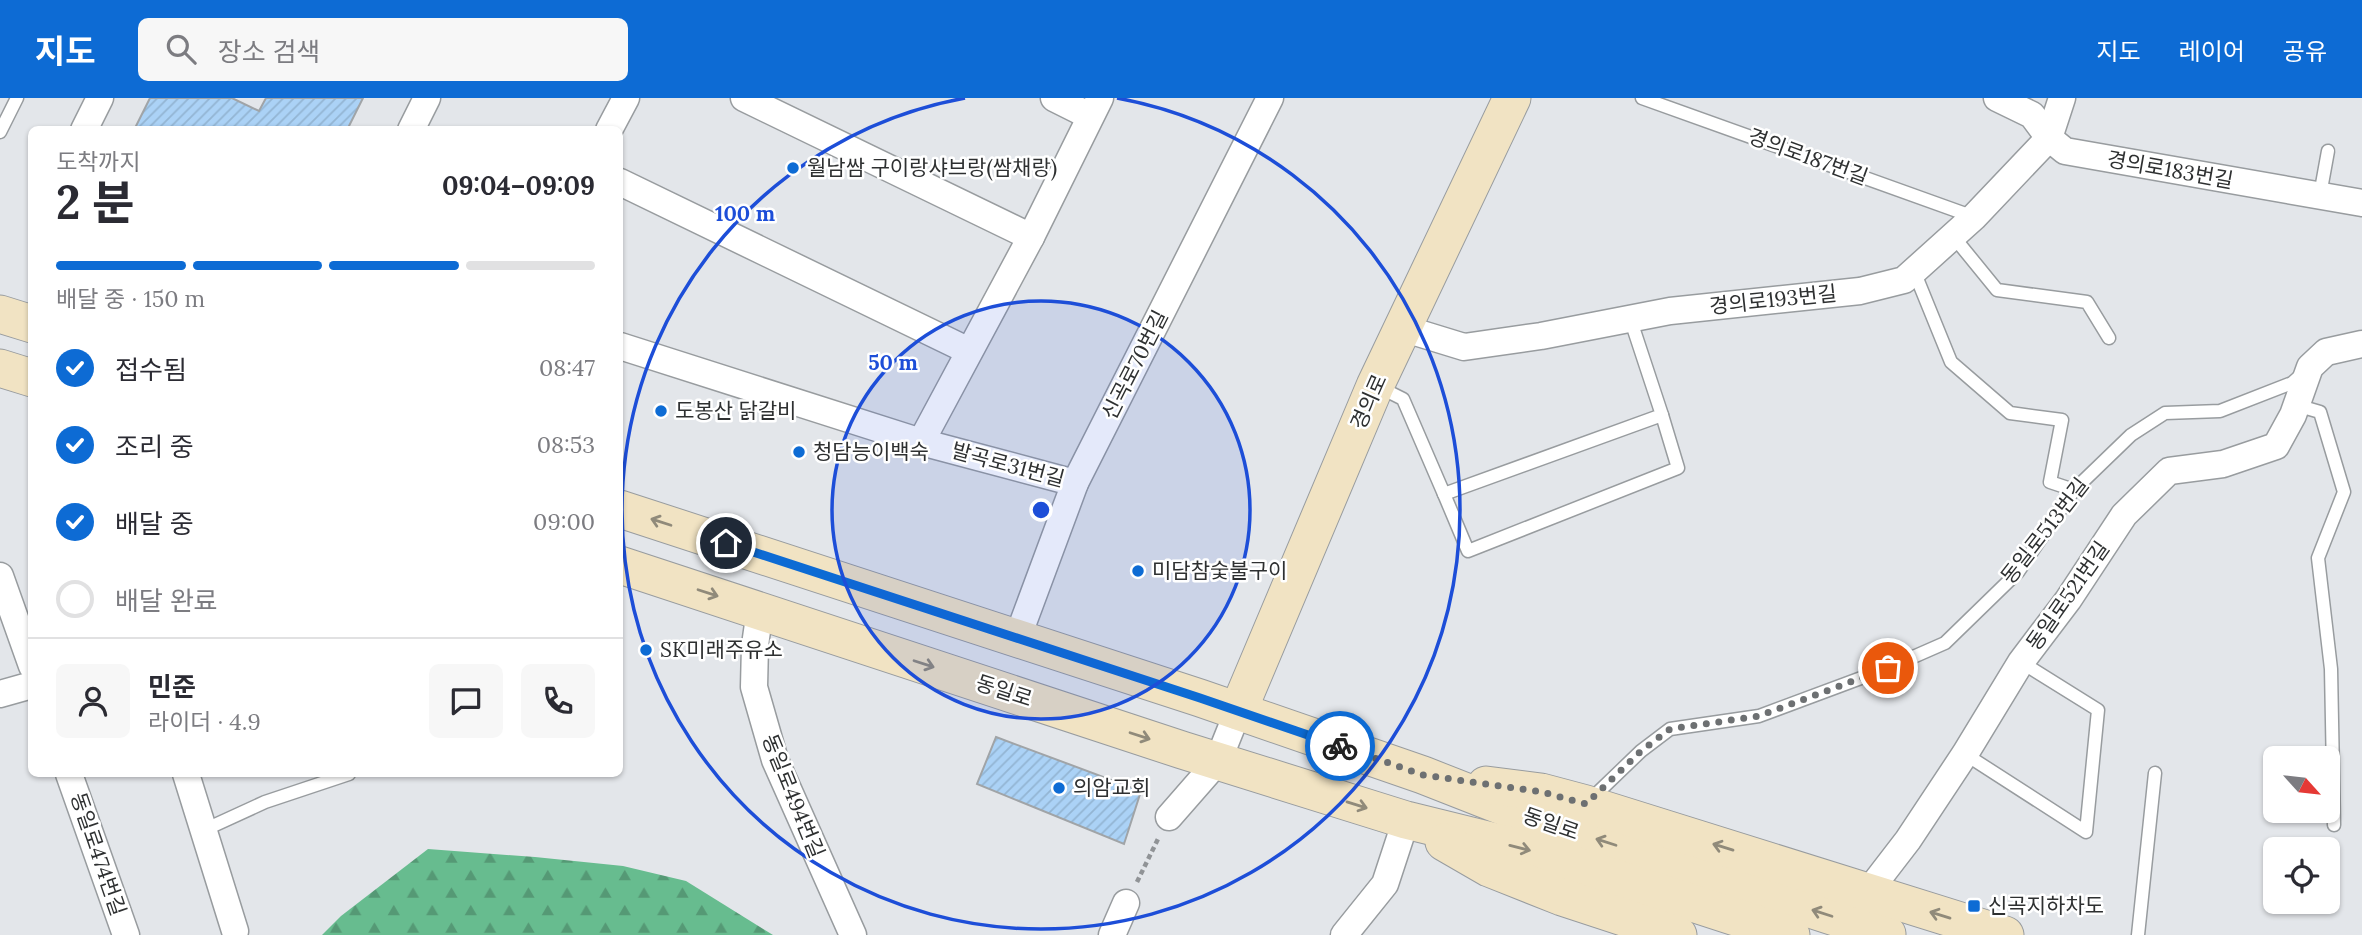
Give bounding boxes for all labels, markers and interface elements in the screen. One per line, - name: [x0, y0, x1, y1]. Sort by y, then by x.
- search box: [138, 18, 628, 81]
- text: 지도: [35, 30, 96, 72]
- icon: search: [162, 30, 200, 68]
- text: 장소 검색: [218, 35, 320, 68]
- text: 지도: [2096, 36, 2141, 67]
- text: 레이어: [2179, 36, 2245, 67]
- text: 공유: [2283, 36, 2327, 67]
- street label: 경의로187번길: [1744, 122, 1872, 191]
- street label: 경의로183번길: [2105, 145, 2235, 194]
- text: 도착까지: [56, 147, 141, 176]
- place label: 월남쌈 구이랑샤브랑(쌈채랑): [807, 154, 1057, 181]
- marker: 월남쌈 구이랑샤브랑(쌈채랑): [785, 160, 801, 176]
- text: 09:04–09:09: [442, 169, 595, 202]
- text: 2 분: [56, 173, 135, 232]
- text: 100 m: [715, 200, 775, 227]
- street label: 경의로193번길: [1708, 279, 1838, 320]
- text: 배달 중 · 150 m: [56, 284, 205, 313]
- street label: 신곡로70번길: [1095, 305, 1174, 424]
- icon: check: [56, 349, 94, 387]
- text: 50 m: [868, 349, 918, 376]
- text: 접수됨: [115, 353, 187, 386]
- text: 08:47: [539, 353, 595, 382]
- street label: 경의로: [1344, 370, 1393, 434]
- place label: 도봉산 닭갈비: [675, 397, 796, 424]
- marker: 도봉산 닭갈비: [653, 403, 669, 419]
- icon: check: [56, 426, 94, 464]
- text: 조리 중: [115, 430, 194, 463]
- text: 08:53: [537, 430, 595, 459]
- street label: 발곡로31번길: [949, 436, 1068, 493]
- place label: 청담능이백숙: [813, 438, 929, 465]
- marker: 청담능이백숙: [791, 444, 807, 460]
- street label: 동일로513번길: [1995, 472, 2094, 589]
- centre of rings: [1029, 498, 1053, 522]
- icon: check: [56, 503, 94, 541]
- text: 배달 중: [115, 507, 194, 540]
- text: 09:00: [533, 507, 595, 536]
- pin: [696, 513, 756, 573]
- one-way arrow: [650, 515, 672, 527]
- icon: home: [707, 524, 745, 562]
- street label: 동일로521번길: [2020, 536, 2115, 655]
- place label: 미담참숯불구이: [1152, 557, 1287, 584]
- marker: 미담참숯불구이: [1130, 563, 1146, 579]
- text: 배달 완료: [115, 584, 218, 617]
- one-way arrow: [696, 588, 718, 600]
- place label: SK미래주유소: [660, 636, 783, 663]
- pin: [1858, 638, 1918, 698]
- marker: SK미래주유소: [638, 642, 654, 658]
- icon: bag: [1869, 649, 1907, 687]
- one-way arrow: [912, 659, 934, 671]
- button: person: [56, 664, 130, 738]
- button: chat: [429, 664, 503, 738]
- button: phone: [521, 664, 595, 738]
- street label: 동일로: [972, 669, 1036, 712]
- text: 민준: [148, 670, 196, 703]
- text: 라이더 · 4.9: [148, 707, 261, 736]
- courier: [1305, 711, 1375, 781]
- icon: bike: [1321, 727, 1359, 765]
- street label: 동일로494번길: [756, 730, 831, 862]
- one-way arrow: [1128, 731, 1150, 743]
- north arrow: [2263, 746, 2340, 822]
- map controls: [2263, 746, 2340, 914]
- place label: 의암교회: [1073, 774, 1150, 801]
- marker: 의암교회: [1051, 780, 1067, 796]
- street label: 동일로474번길: [65, 789, 132, 919]
- one-way arrow: [1345, 799, 1367, 812]
- street label: 동일로: [1519, 801, 1583, 846]
- one-way arrow: [1595, 835, 1617, 848]
- button: locate: [2263, 837, 2340, 914]
- one-way arrow: [1712, 840, 1734, 853]
- one-way arrow: [1508, 842, 1531, 855]
- place label: 신곡지하차도: [1988, 892, 2104, 919]
- marker: 신곡지하차도: [1966, 898, 1982, 914]
- one-way arrow: [1811, 905, 1833, 918]
- one-way arrow: [1929, 907, 1951, 920]

